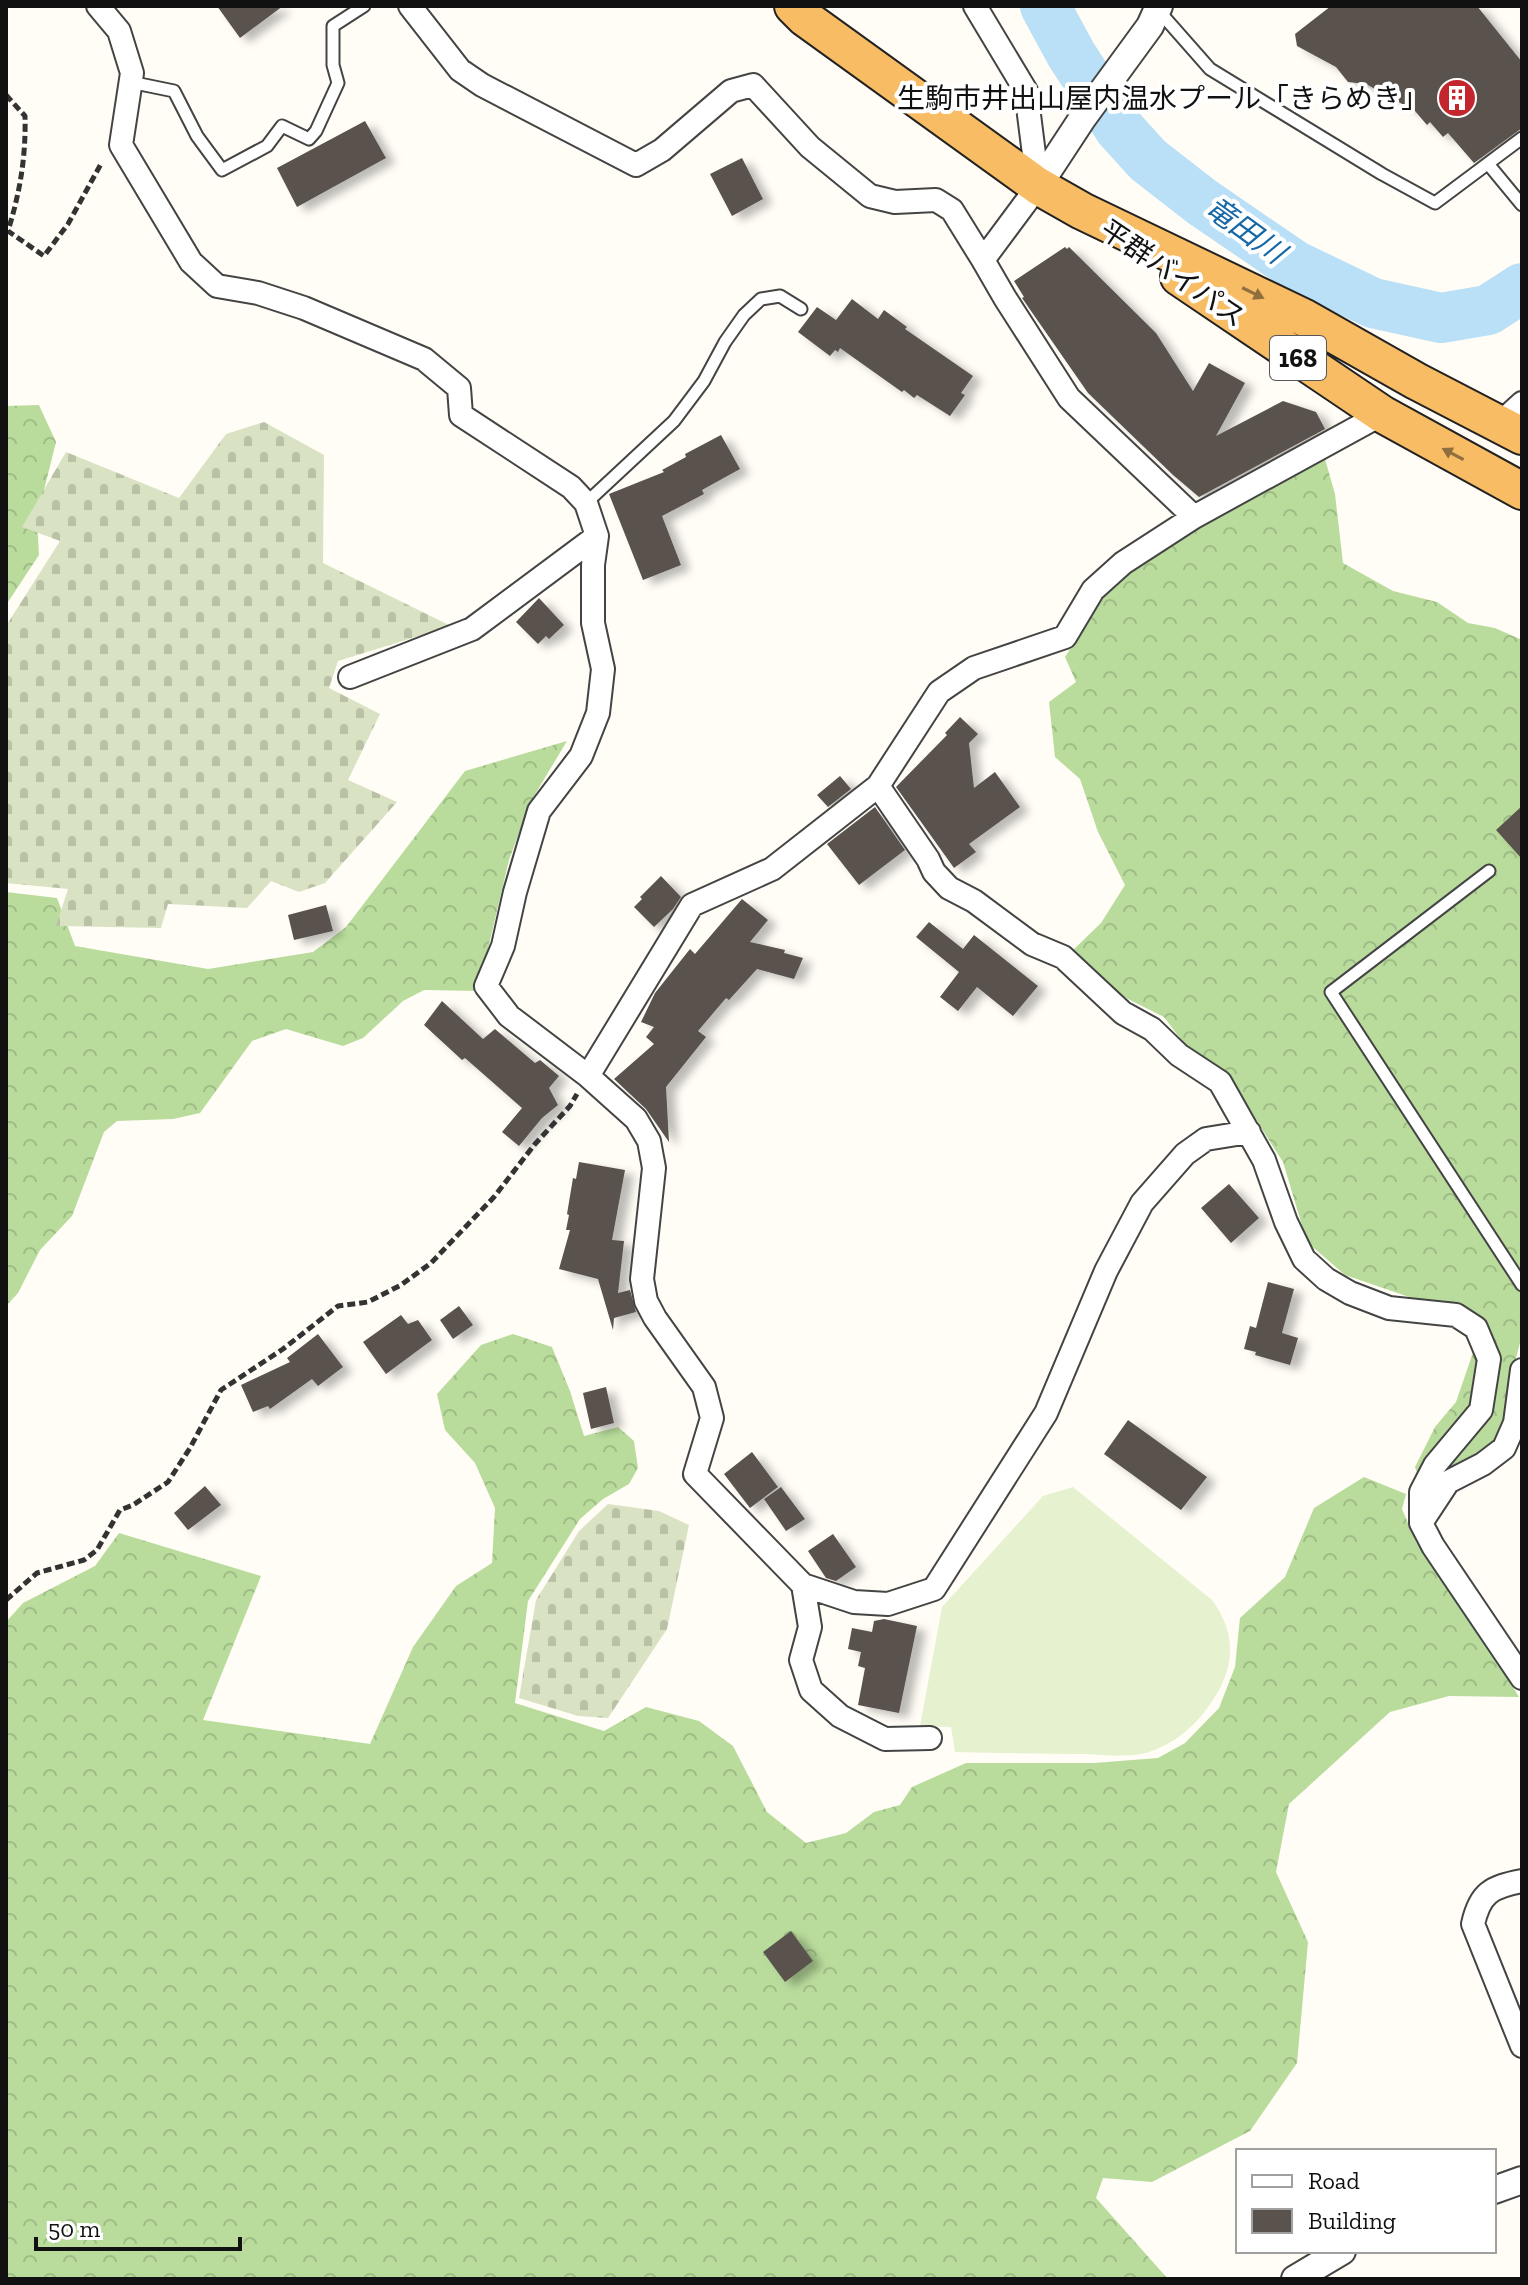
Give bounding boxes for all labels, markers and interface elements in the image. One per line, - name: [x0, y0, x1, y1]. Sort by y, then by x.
- building icon: 生駒市井出山屋内温水プール「きらめき」: [1436, 77, 1478, 119]
- place label: 生駒市井出山屋内温水プール「きらめき」: [897, 82, 1429, 115]
- water label: 竜田川: [1198, 189, 1294, 273]
- street label: 平群バイパス: [1094, 213, 1251, 334]
- one-way arrow: [1241, 286, 1265, 300]
- road number: 168: [1270, 336, 1326, 380]
- one-way arrow: [1442, 448, 1465, 461]
- legend: [1236, 2149, 1496, 2253]
- text: Road: [1308, 2166, 1360, 2195]
- scale bar: [36, 2201, 240, 2251]
- text: Building: [1308, 2206, 1396, 2235]
- text: 50 m: [48, 2214, 101, 2243]

